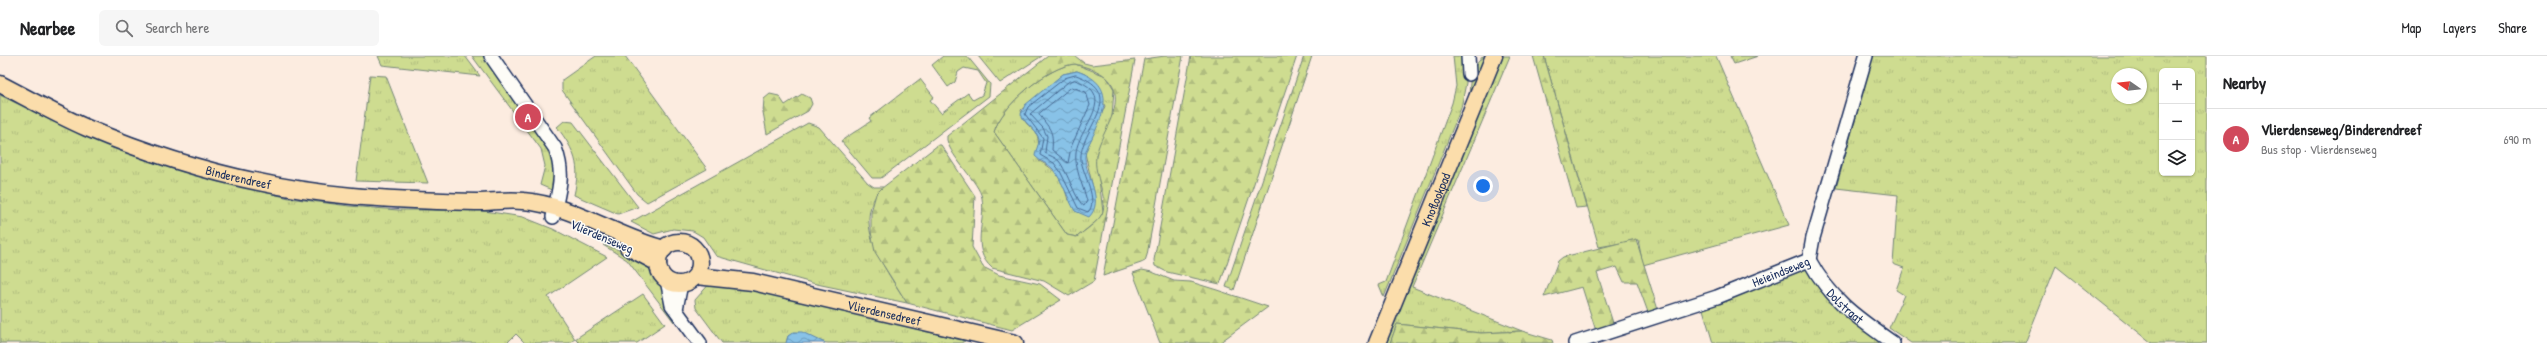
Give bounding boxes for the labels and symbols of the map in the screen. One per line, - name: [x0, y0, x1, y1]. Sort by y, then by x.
- north arrow: [2111, 68, 2147, 104]
- pin: A: [515, 102, 541, 132]
- street label: Binderendreef: [204, 161, 273, 193]
- street label: Knoflookpad: [1417, 170, 1454, 229]
- your location: [1473, 176, 1493, 196]
- street label: Vlierdenseweg: [568, 215, 637, 257]
- street label: Heieindseweg: [1749, 252, 1812, 291]
- street label: Dolstraat: [1823, 285, 1868, 328]
- street label: Vlierdensedreef: [845, 295, 923, 330]

